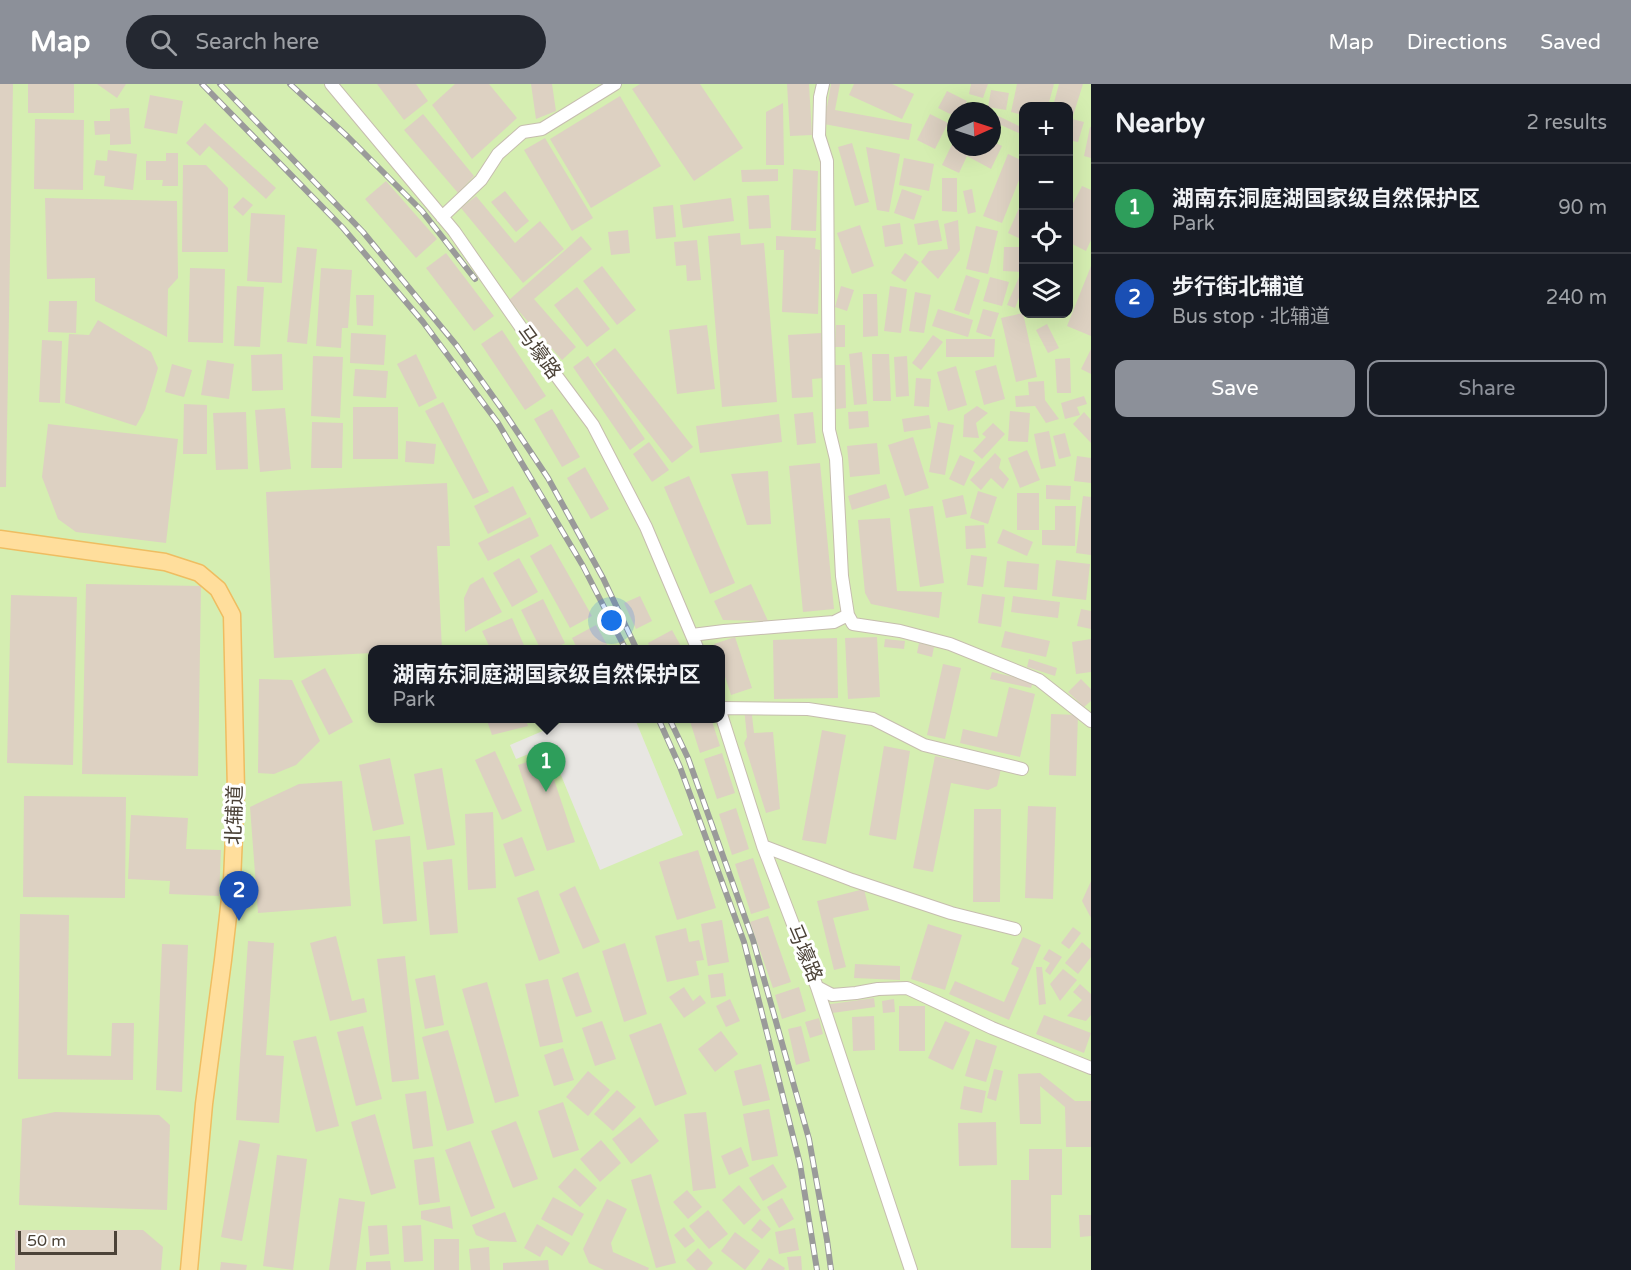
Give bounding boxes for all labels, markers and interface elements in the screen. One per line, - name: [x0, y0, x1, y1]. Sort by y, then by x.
- search box: [126, 15, 546, 69]
- text: Map: [30, 25, 90, 59]
- icon: search: [147, 26, 180, 59]
- text: Search here: [195, 29, 319, 55]
- text: Map: [1328, 30, 1374, 55]
- text: Directions: [1407, 30, 1507, 55]
- text: Saved: [1540, 30, 1601, 55]
- north arrow: [947, 102, 1001, 156]
- map controls: [1019, 102, 1073, 318]
- button: +: [1019, 102, 1073, 156]
- text: Nearby: [1115, 108, 1205, 139]
- text: 2 results: [1527, 111, 1607, 135]
- button: −: [1019, 156, 1073, 210]
- text: 湖南东洞庭湖国家级自然保护区: [1172, 186, 1480, 212]
- text: 1: [1128, 196, 1141, 220]
- text: 90 m: [1558, 196, 1607, 220]
- button: locate: [1019, 210, 1073, 264]
- text: Park: [1172, 212, 1215, 236]
- button: layers: [1019, 264, 1073, 318]
- text: 步行街北辅道: [1172, 274, 1304, 300]
- text: 2: [1128, 286, 1141, 310]
- text: 240 m: [1546, 286, 1607, 310]
- text: Bus stop · 北辅道: [1172, 305, 1330, 329]
- street label: 马壕路: [511, 321, 566, 384]
- button: Save: [1115, 360, 1355, 417]
- button: Share: [1367, 360, 1607, 417]
- your location: [597, 606, 626, 635]
- popup: [368, 645, 725, 723]
- text: 湖南东洞庭湖国家级自然保护区: [392, 662, 701, 688]
- text: Park: [392, 688, 435, 712]
- pin: 1: [526, 742, 566, 792]
- street label: 北辅道: [222, 785, 248, 845]
- pin: 2: [220, 872, 258, 921]
- street label: 马壕路: [781, 921, 827, 986]
- scale bar: [18, 1228, 117, 1256]
- text: 50 m: [27, 1231, 66, 1251]

